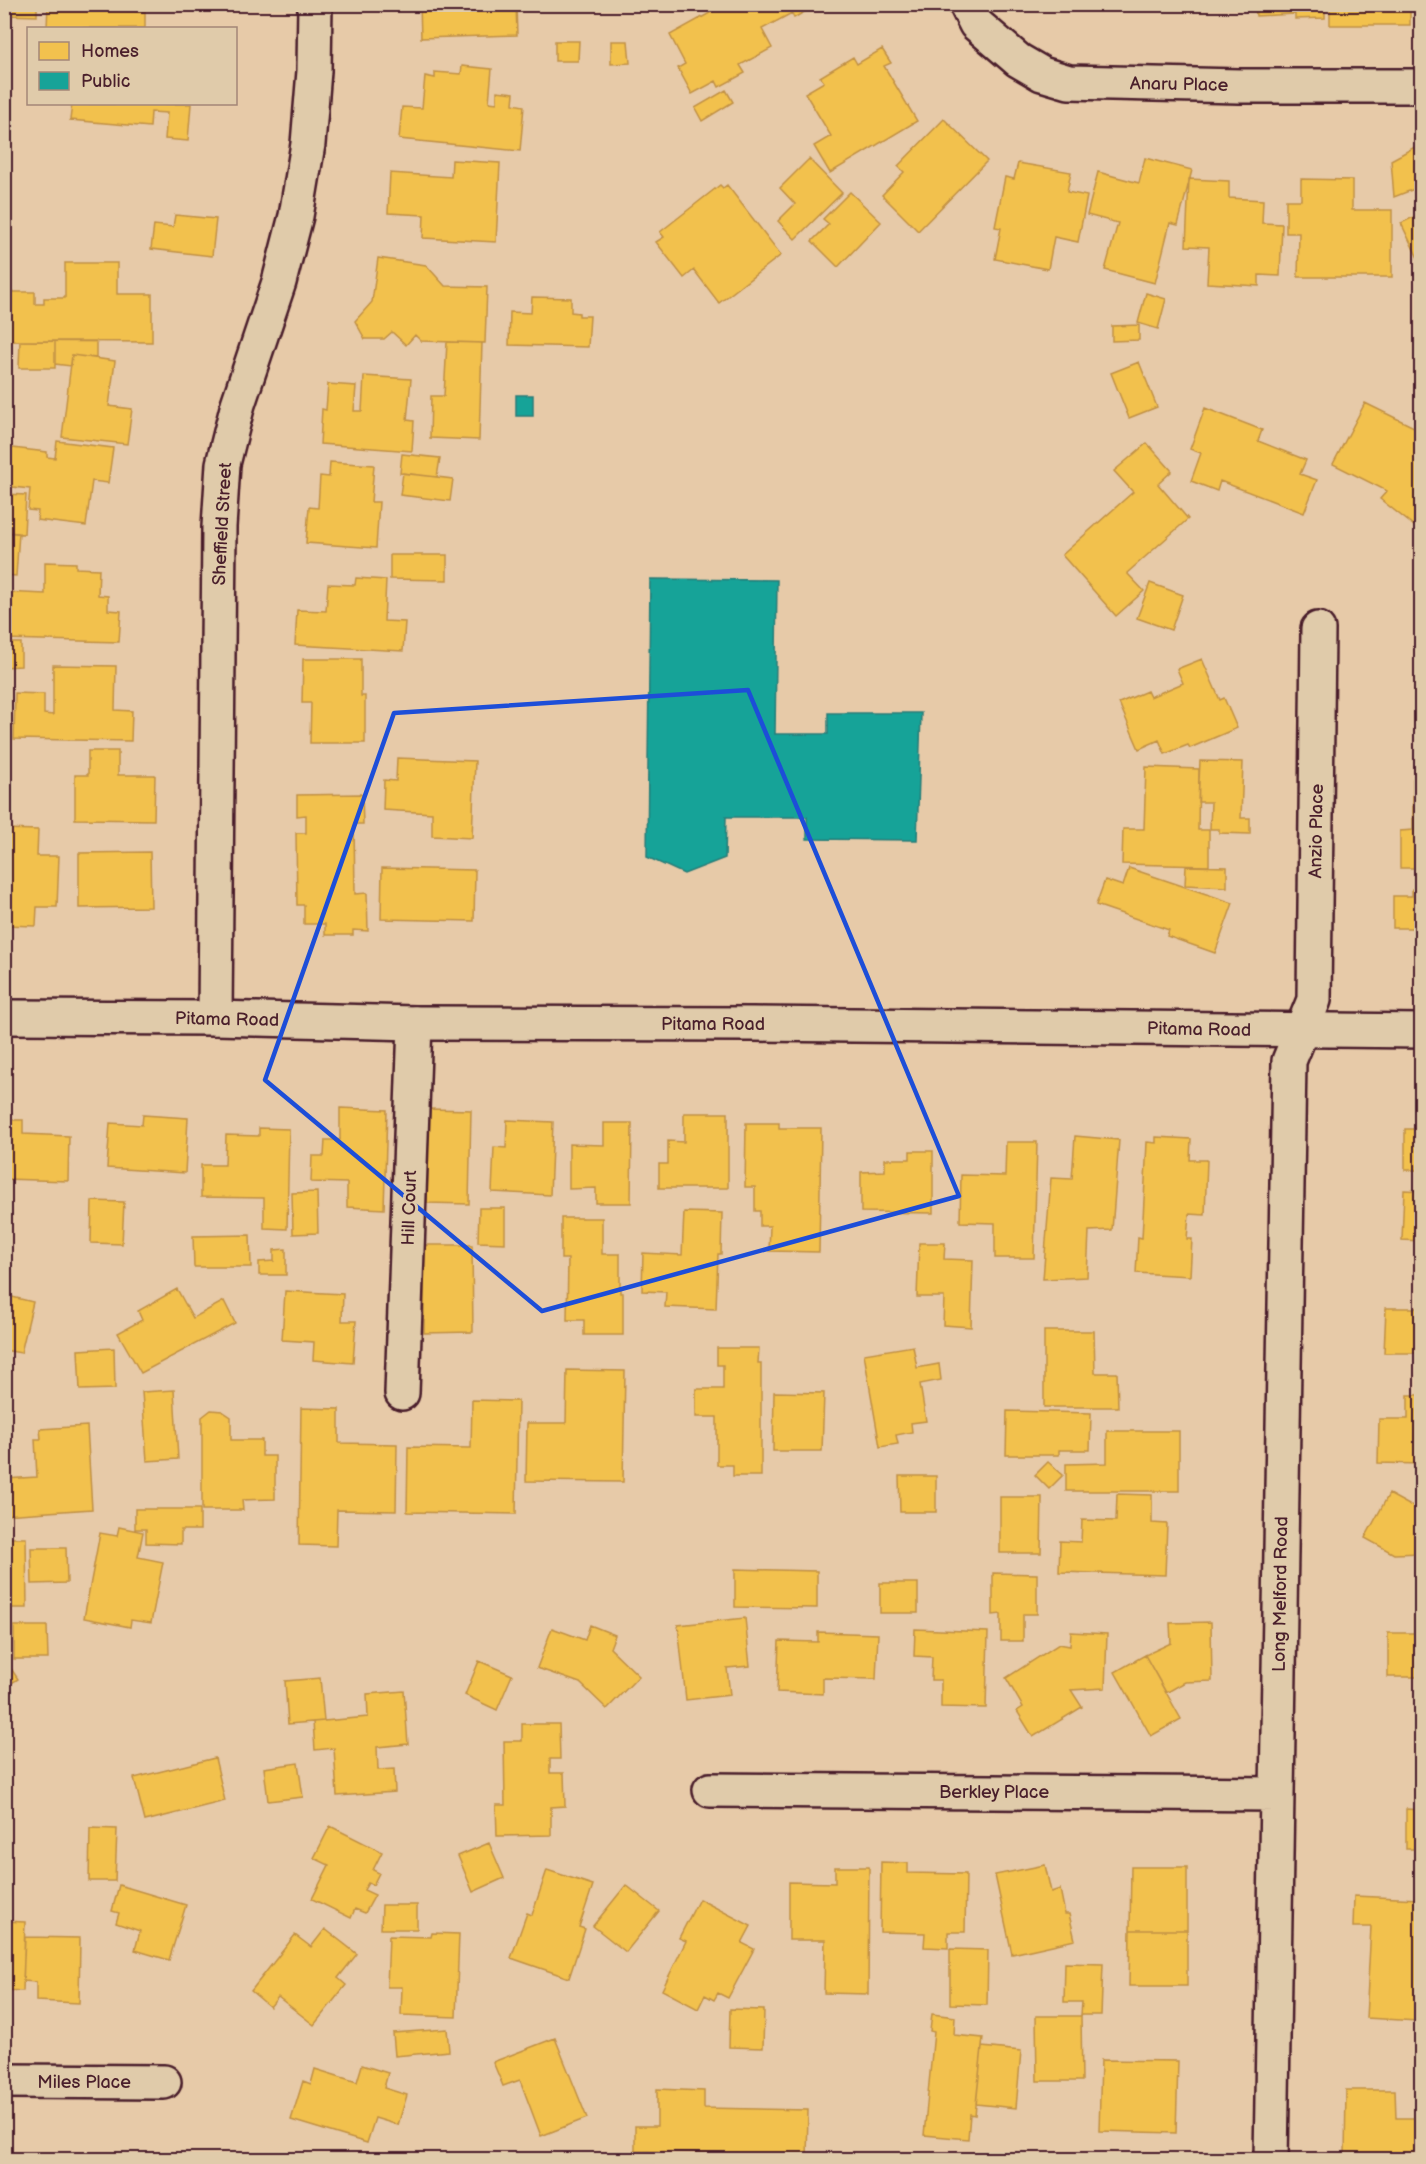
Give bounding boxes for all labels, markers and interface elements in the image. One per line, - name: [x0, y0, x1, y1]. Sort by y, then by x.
- legend: [27, 27, 237, 105]
- text: Homes: [81, 41, 139, 62]
- text: Public: [81, 71, 130, 92]
- street label: Anaru Place: [1130, 73, 1229, 96]
- street label: Sheffield Street: [209, 462, 236, 586]
- street label: Anzio Place: [1305, 783, 1328, 879]
- street label: Pitama Road: [175, 1008, 279, 1031]
- street label: Pitama Road: [661, 1014, 765, 1035]
- street label: Pitama Road: [1147, 1018, 1251, 1041]
- street label: Hill Court: [398, 1170, 421, 1246]
- street label: Long Melford Road: [1269, 1516, 1292, 1672]
- street label: Berkley Place: [939, 1782, 1049, 1803]
- street label: Miles Place: [37, 2072, 131, 2093]

